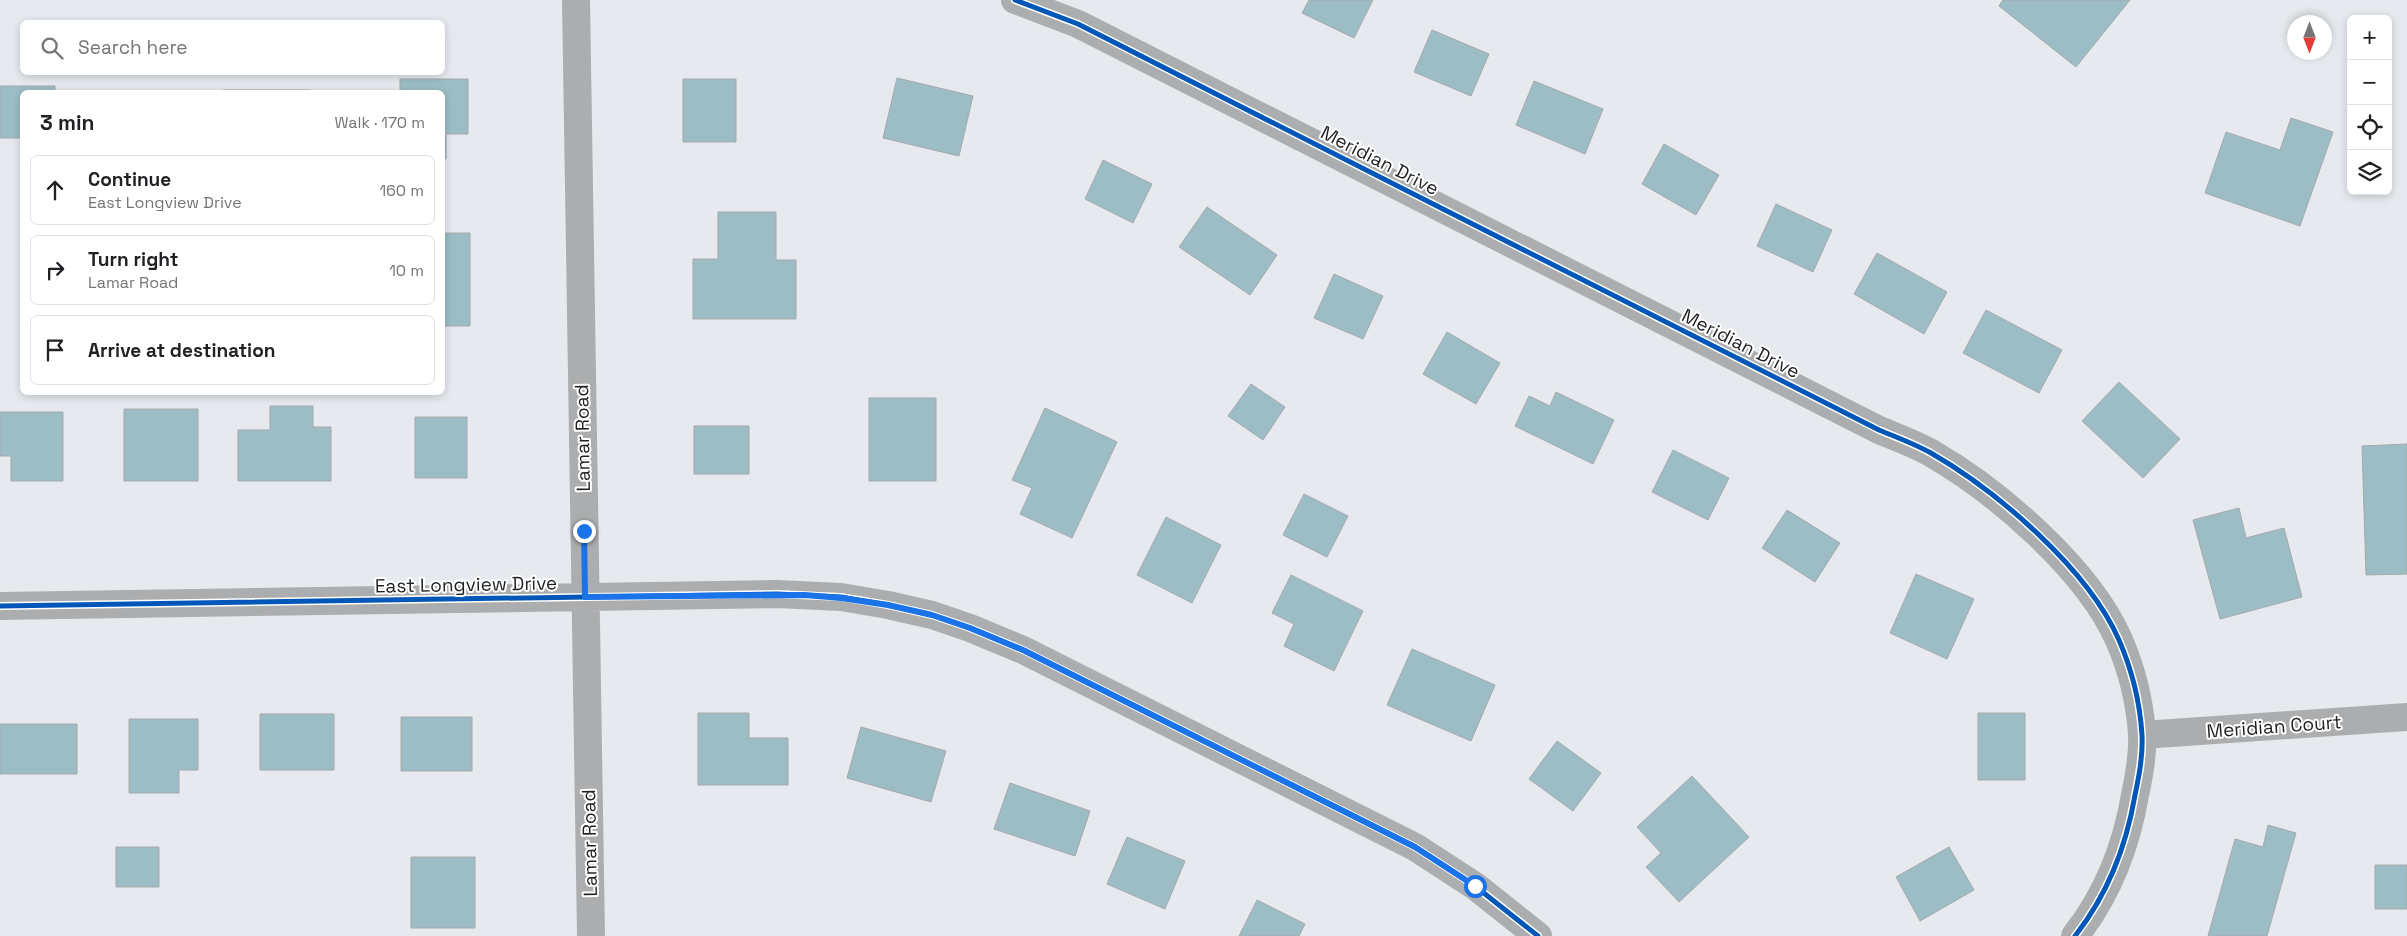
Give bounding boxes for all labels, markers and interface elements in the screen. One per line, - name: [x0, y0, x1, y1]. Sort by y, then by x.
- north arrow: [2287, 15, 2332, 60]
- map controls: [2347, 15, 2392, 195]
- button: +: [2347, 15, 2392, 60]
- search box: [20, 20, 445, 75]
- icon: search: [38, 34, 66, 62]
- text: Search here: [78, 35, 188, 60]
- button: −: [2347, 60, 2392, 105]
- button: locate: [2347, 105, 2392, 150]
- text: 3 min: [40, 109, 95, 136]
- text: Walk · 170 m: [335, 112, 425, 133]
- street label: Meridian Drive: [1316, 120, 1443, 201]
- button: layers: [2347, 150, 2392, 195]
- text: Continue: [88, 167, 171, 192]
- icon: ahead: [41, 176, 69, 204]
- text: 160 m: [379, 180, 424, 201]
- text: East Longview Drive: [88, 192, 242, 213]
- text: Turn right: [88, 247, 178, 272]
- icon: right: [41, 256, 69, 284]
- text: 10 m: [389, 260, 424, 281]
- text: Lamar Road: [88, 272, 178, 293]
- street label: Meridian Drive: [1677, 303, 1804, 384]
- icon: arrive: [41, 336, 69, 364]
- text: Arrive at destination: [88, 338, 276, 363]
- street label: Lamar Road: [569, 384, 596, 492]
- route end: [573, 520, 596, 543]
- street label: East Longview Drive: [375, 570, 557, 599]
- street label: Meridian Court: [2206, 709, 2342, 744]
- street label: Lamar Road: [576, 789, 603, 897]
- route start: [1464, 875, 1487, 898]

